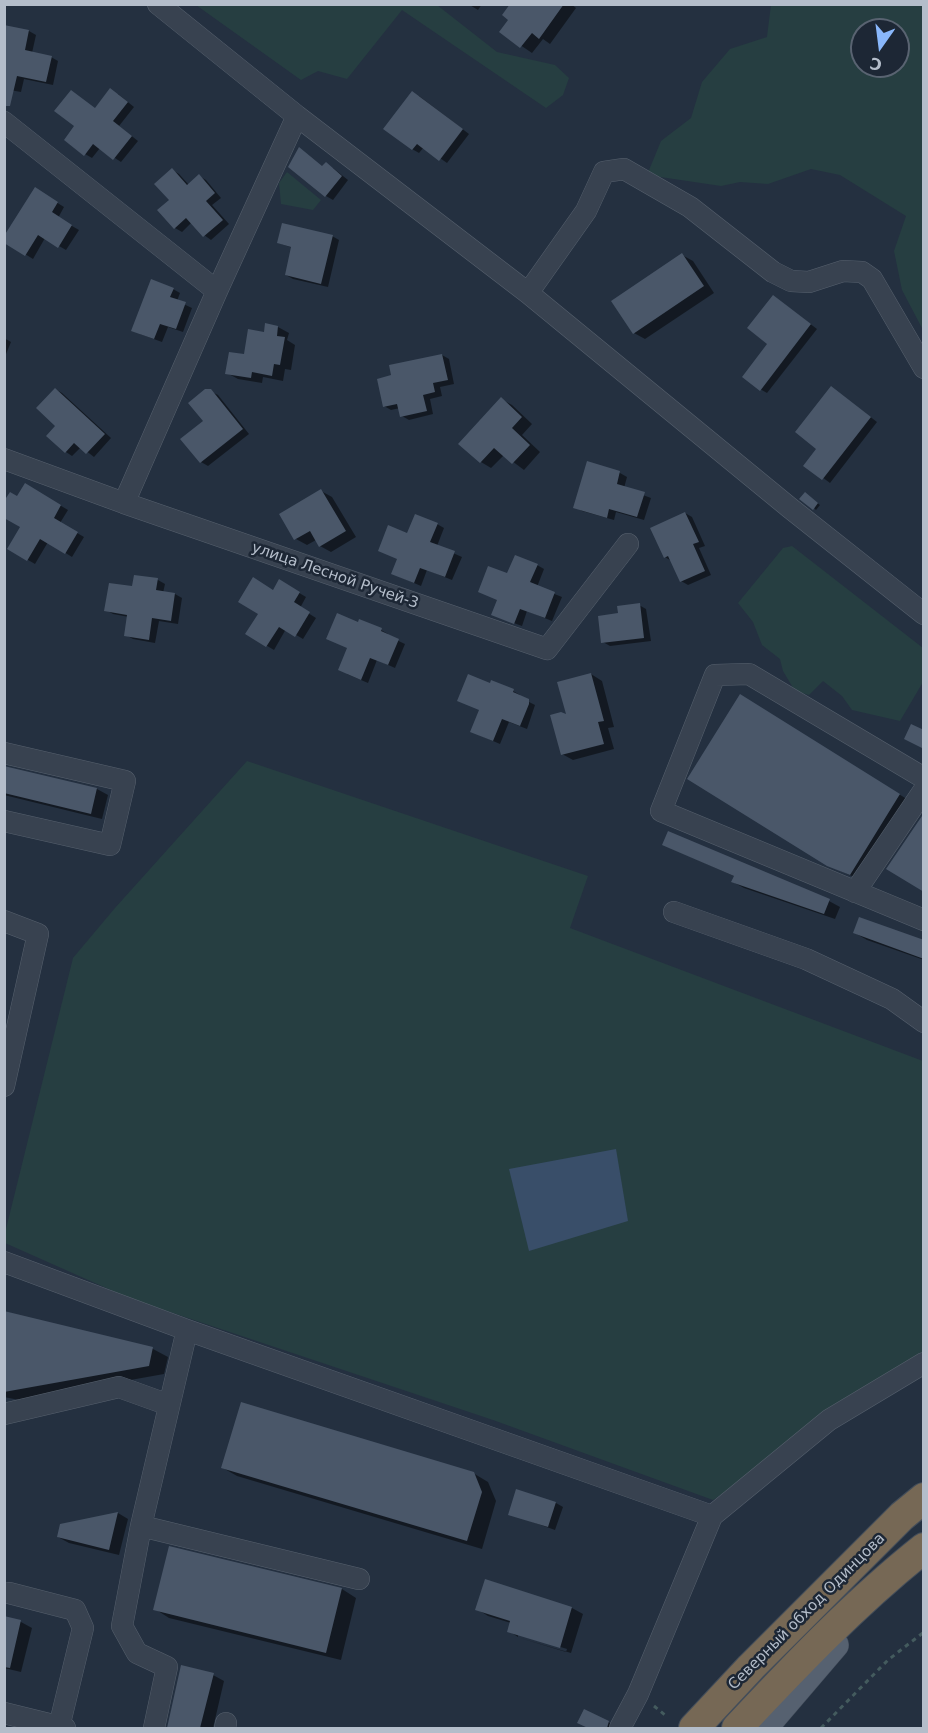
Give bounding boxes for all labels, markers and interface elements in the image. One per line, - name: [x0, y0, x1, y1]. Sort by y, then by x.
- north arrow: [850, 18, 910, 78]
- text: С: [868, 53, 884, 75]
- street label: улица Лесной Ручей-3: [249, 539, 421, 613]
- street label: Северный обход Одинцова: [725, 1530, 889, 1694]

